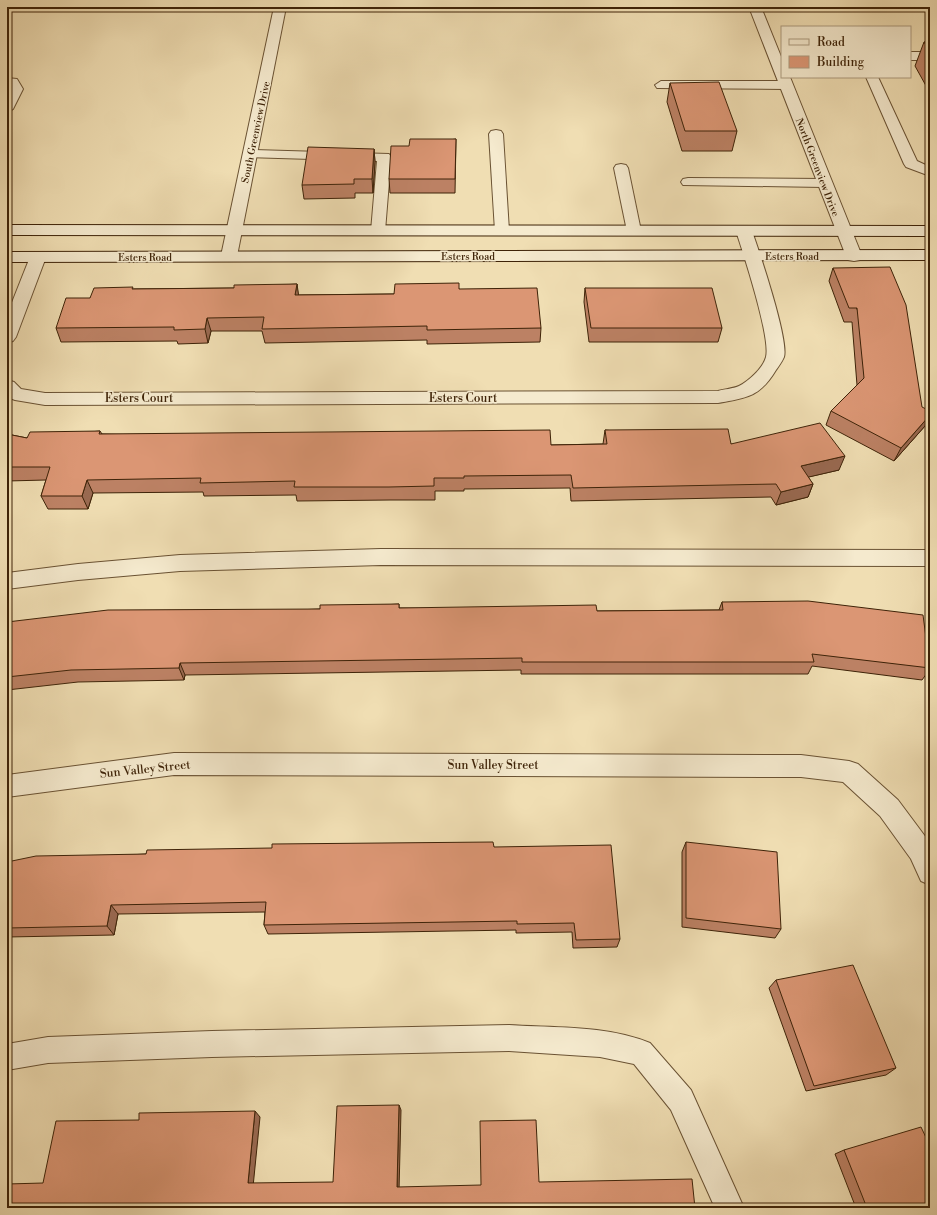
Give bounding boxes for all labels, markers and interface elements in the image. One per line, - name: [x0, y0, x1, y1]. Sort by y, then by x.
- legend: [781, 26, 911, 78]
- text: Road: [817, 35, 845, 50]
- text: Building: [816, 55, 865, 70]
- street label: South Greenview Drive: [239, 80, 273, 184]
- street label: North Greenview Drive: [793, 116, 841, 218]
- street label: Esters Road: [441, 251, 495, 263]
- street label: Esters Road: [765, 251, 819, 263]
- street label: Esters Road: [118, 252, 172, 264]
- street label: Esters Court: [105, 391, 174, 406]
- street label: Esters Court: [429, 391, 498, 406]
- street label: Sun Valley Street: [99, 757, 192, 782]
- street label: Sun Valley Street: [448, 758, 539, 773]

